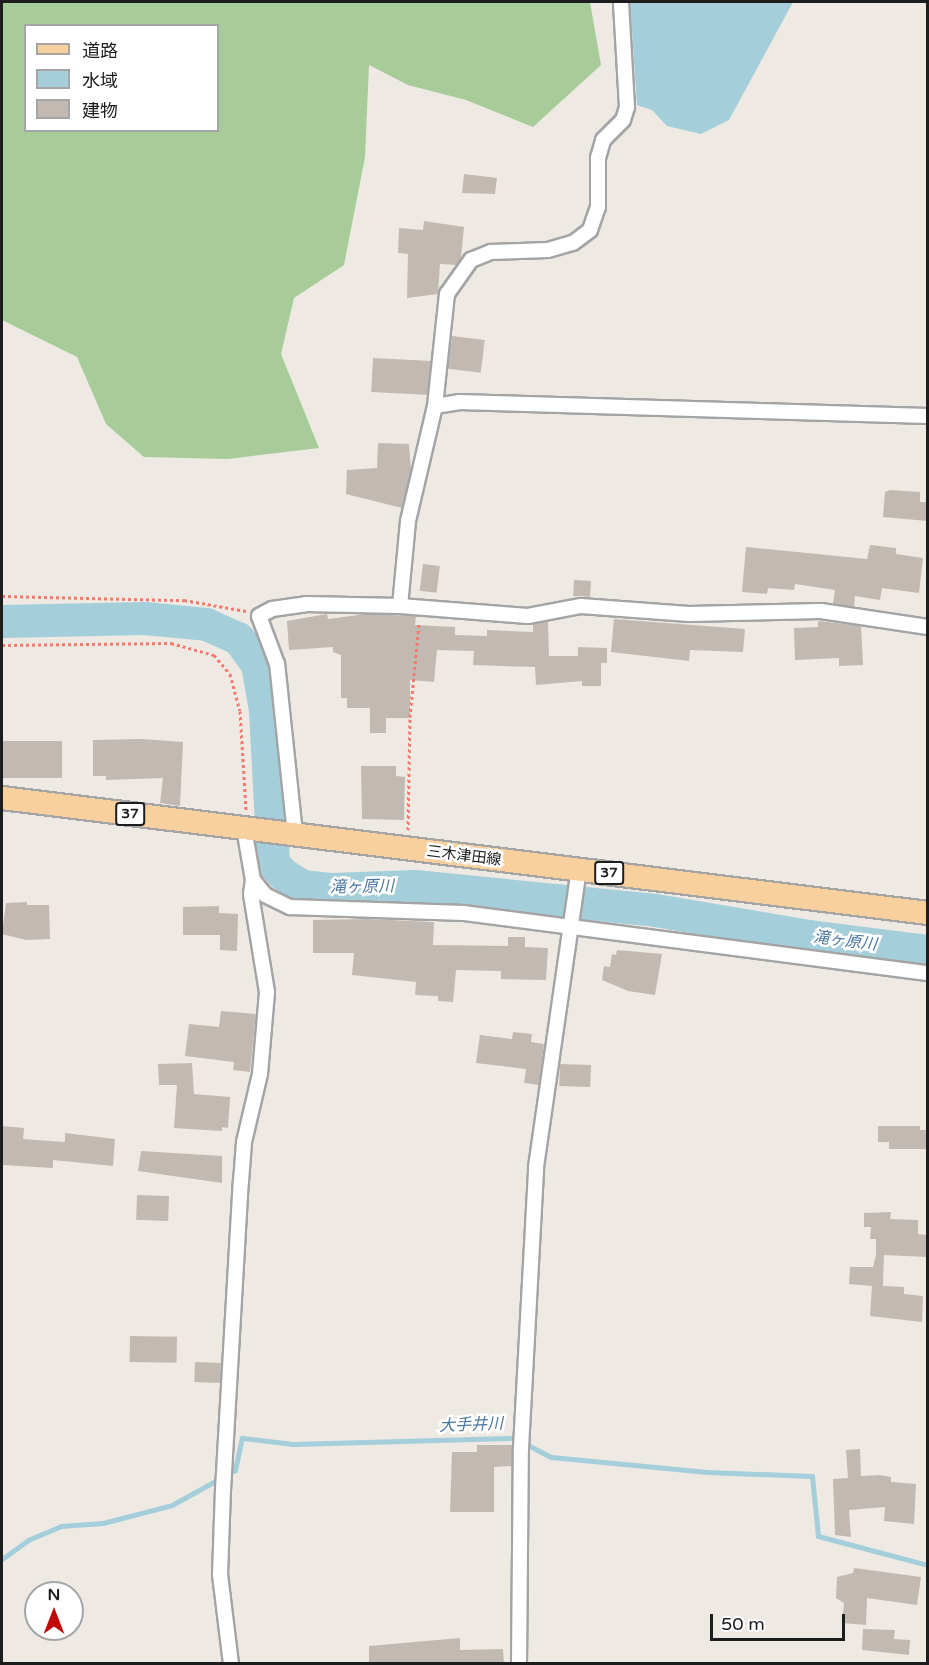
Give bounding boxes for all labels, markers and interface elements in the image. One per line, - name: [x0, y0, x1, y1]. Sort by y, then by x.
- legend: [24, 24, 219, 132]
- text: 道路: [82, 40, 118, 62]
- text: 水域: [82, 70, 118, 92]
- text: 建物: [82, 100, 118, 122]
- road number: 37: [115, 803, 145, 825]
- street label: 三木津田線: [426, 842, 502, 870]
- road number: 37: [594, 862, 624, 884]
- water label: 滝ヶ原川: [330, 877, 394, 897]
- water label: 滝ヶ原川: [812, 928, 878, 954]
- water label: 大手井川: [439, 1414, 503, 1436]
- north arrow: [24, 1581, 84, 1641]
- text: N: [48, 1585, 60, 1605]
- scale bar: [713, 1602, 848, 1640]
- text: 50 m: [721, 1613, 765, 1635]

